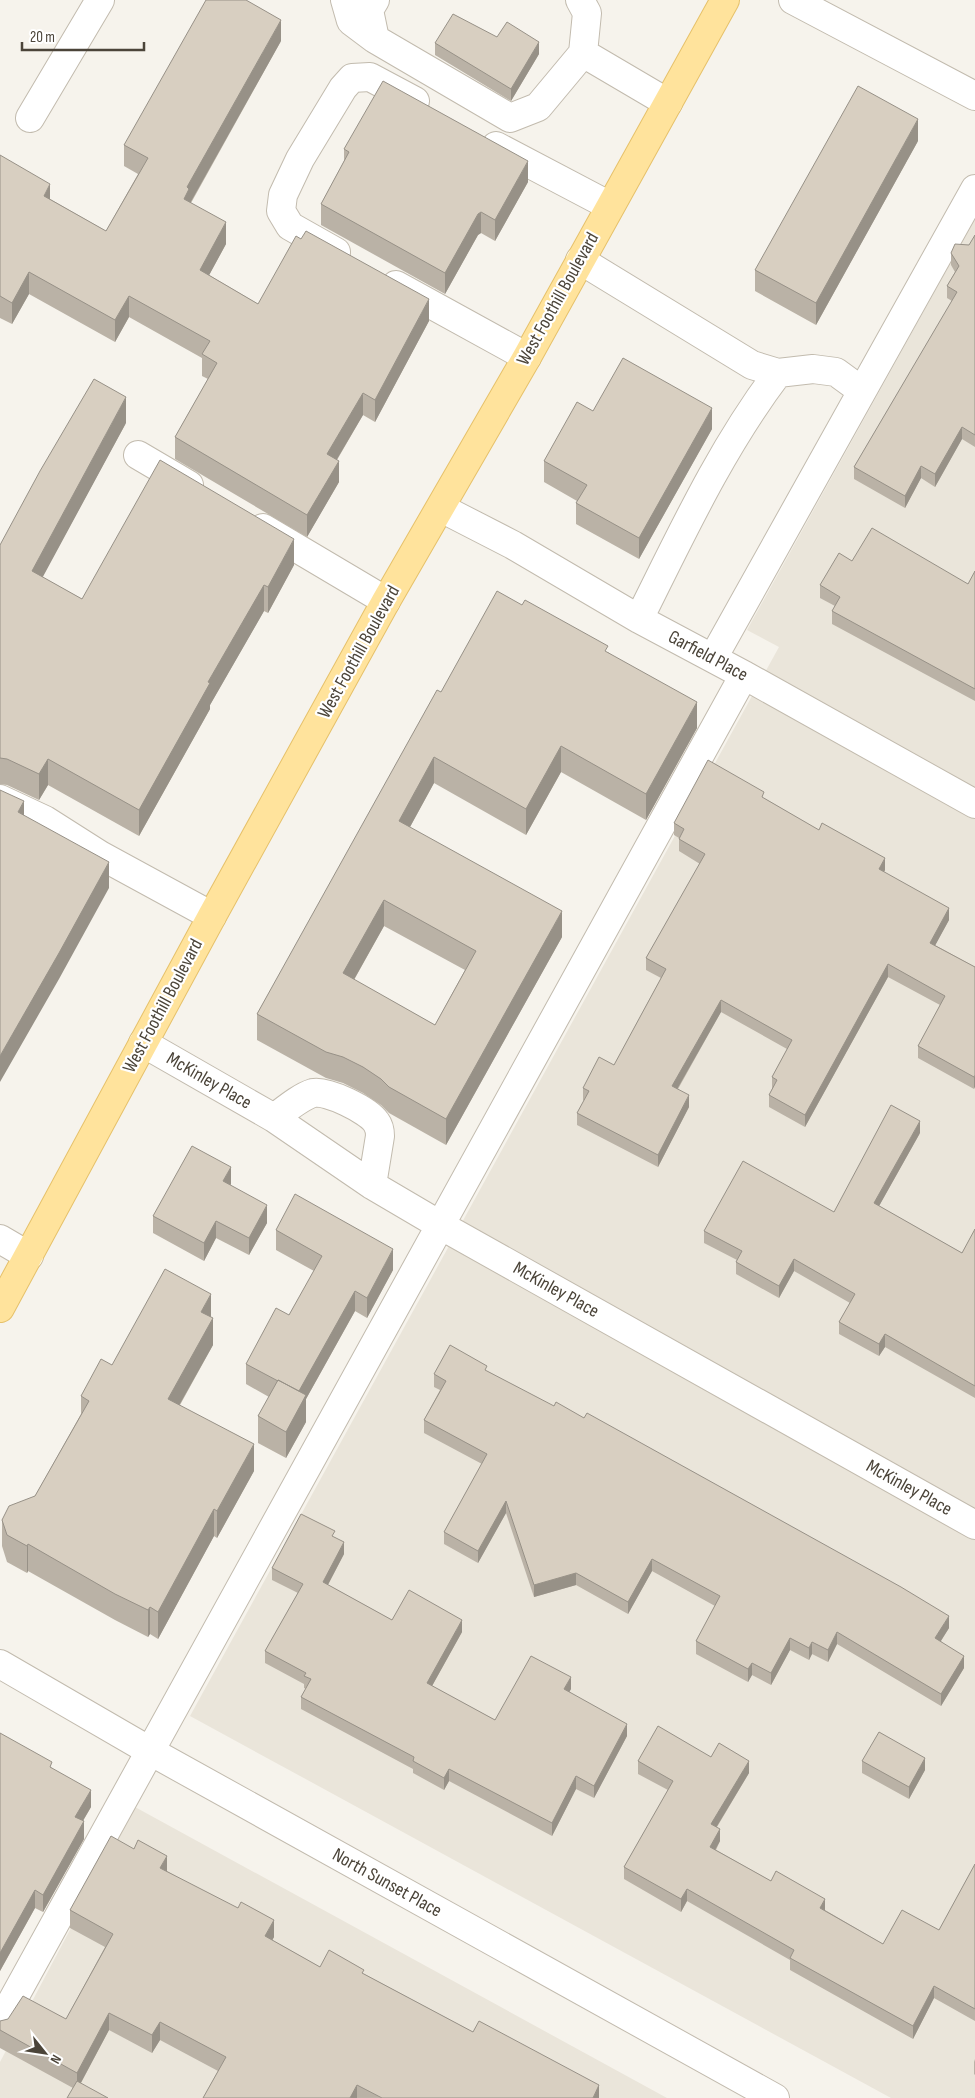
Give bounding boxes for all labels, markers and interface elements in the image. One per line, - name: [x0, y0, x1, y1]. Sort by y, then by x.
- scale bar: [22, 20, 145, 52]
- text: 20 m: [30, 28, 55, 47]
- street label: West Foothill Boulevard: [512, 229, 604, 369]
- street label: West Foothill Boulevard: [313, 582, 405, 722]
- street label: Garfield Place: [664, 625, 752, 687]
- street label: West Foothill Boulevard: [118, 935, 208, 1077]
- street label: McKinley Place: [162, 1047, 256, 1115]
- street label: McKinley Place: [509, 1257, 603, 1323]
- street label: McKinley Place: [862, 1455, 956, 1521]
- street label: North Sunset Place: [328, 1843, 446, 1923]
- north arrow: [20, 2028, 70, 2078]
- text: N: [47, 2052, 65, 2067]

